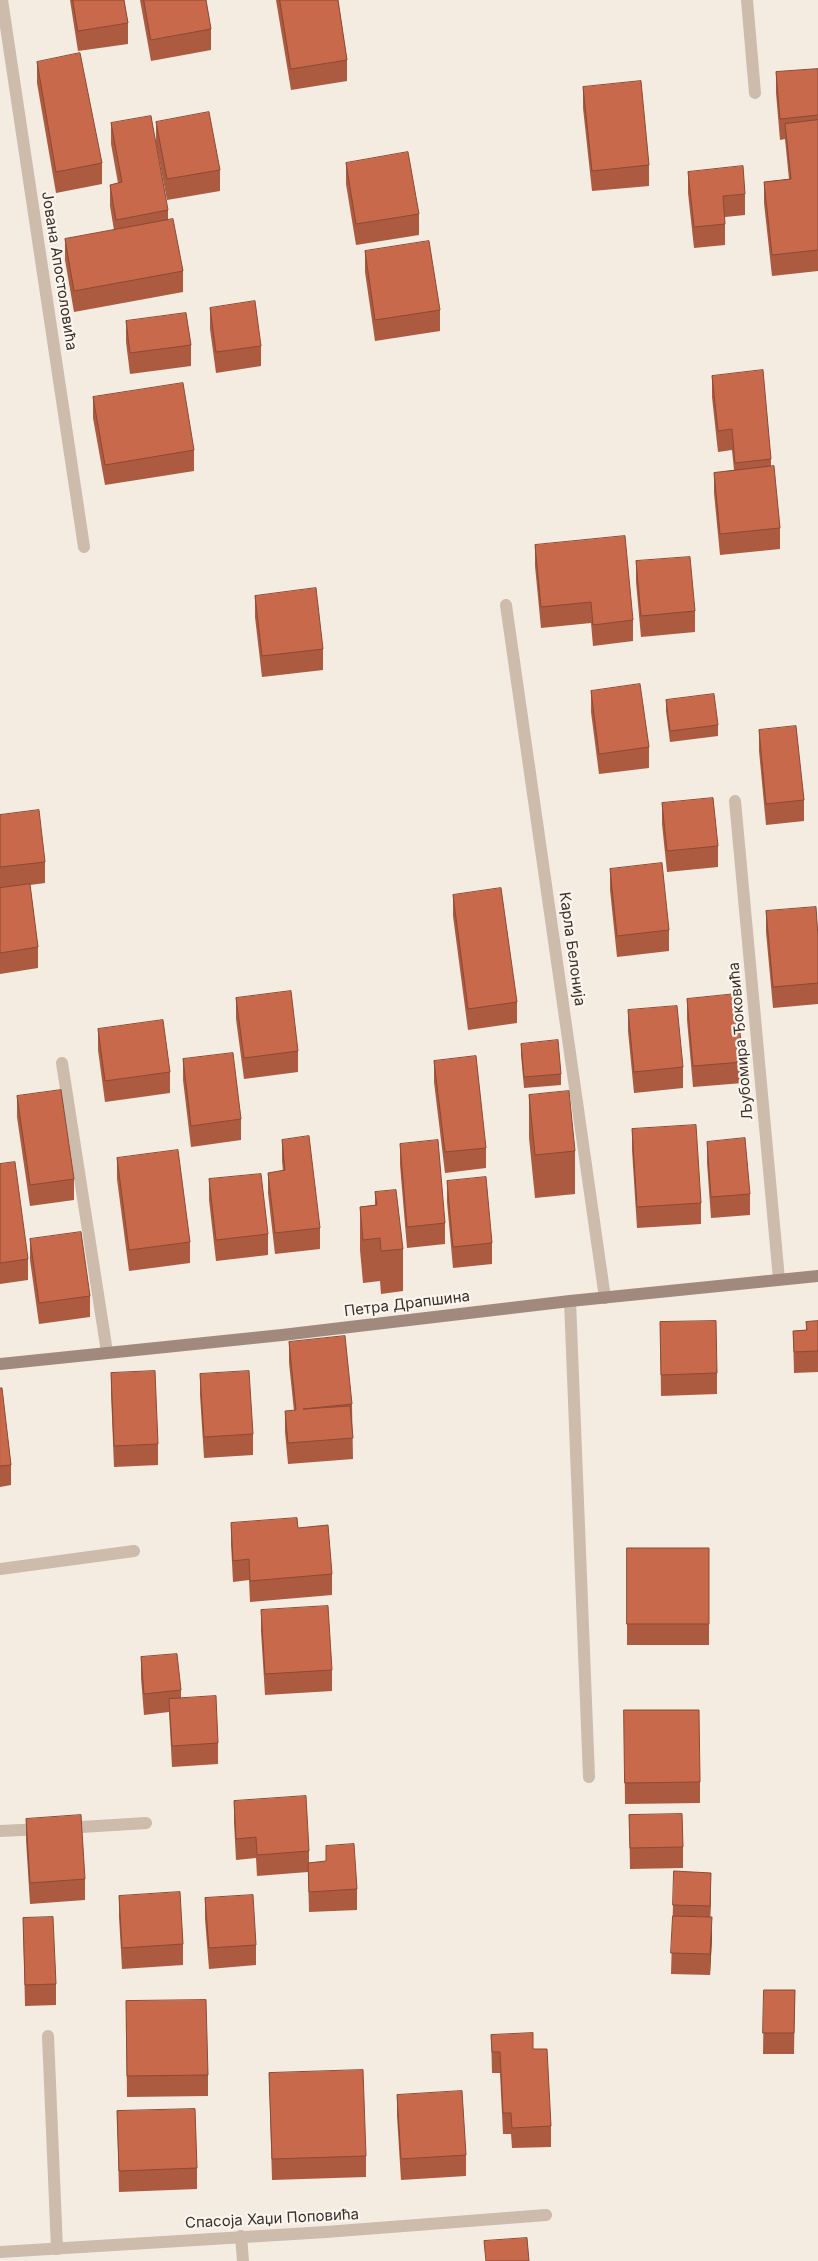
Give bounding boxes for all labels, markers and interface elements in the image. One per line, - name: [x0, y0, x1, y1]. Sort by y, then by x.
- street label: Јована Апостоловића: [38, 190, 80, 352]
- street label: Карла Белонија: [555, 891, 589, 1007]
- street label: Љубомира Ђоковића: [725, 961, 757, 1121]
- street label: Петра Драпшина: [343, 1287, 471, 1321]
- street label: Спасоја Хаџи Поповића: [184, 2205, 360, 2233]

